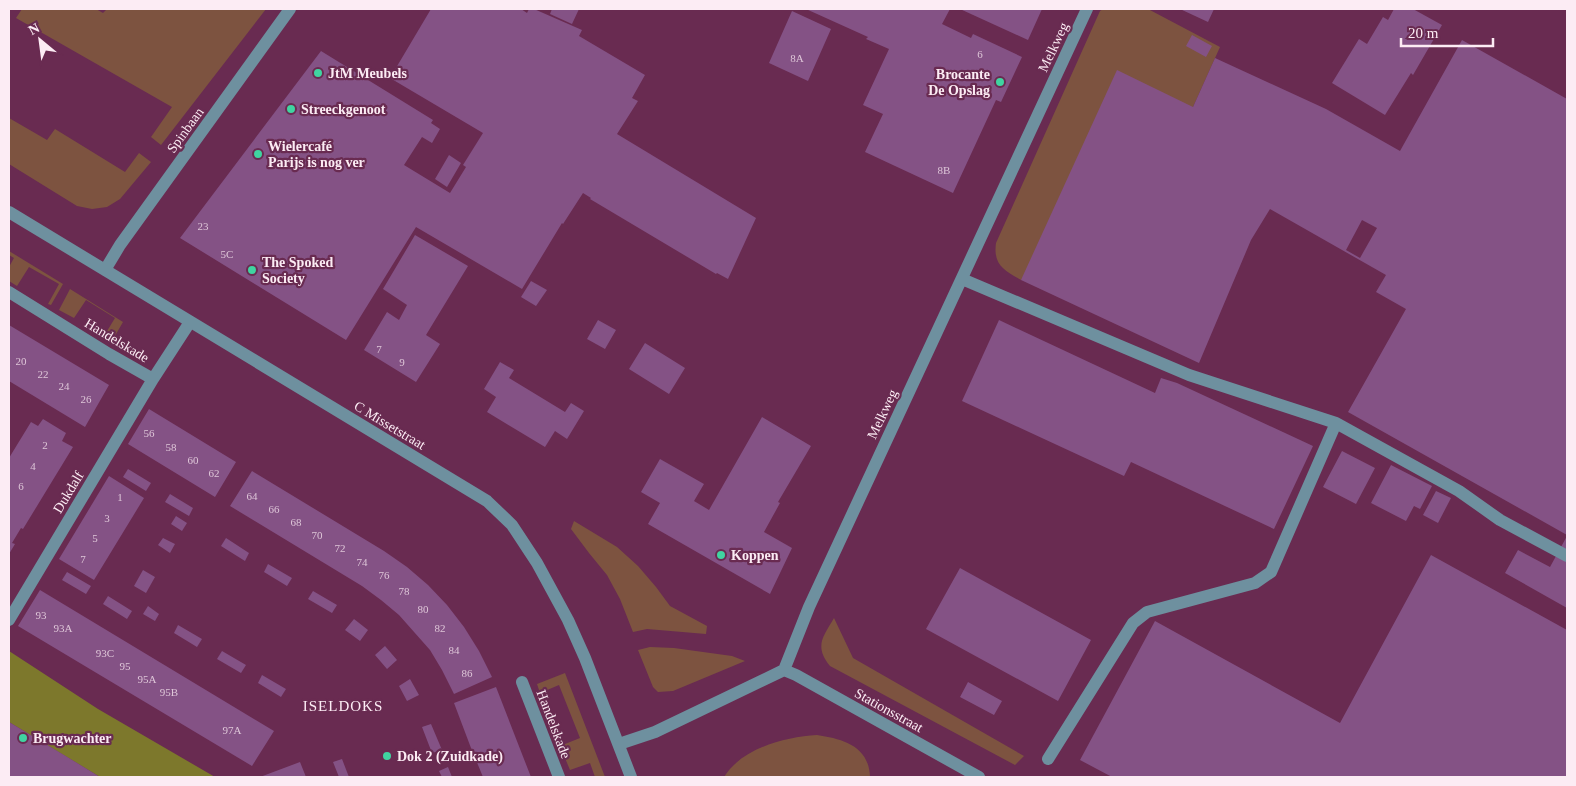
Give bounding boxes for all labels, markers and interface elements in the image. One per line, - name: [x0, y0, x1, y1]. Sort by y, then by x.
- north arrow: [15, 15, 65, 65]
- scale bar: [1401, 15, 1494, 47]
- text: N: [26, 20, 42, 38]
- street label: Melkweg: [1035, 20, 1071, 74]
- text: 20 m: [1408, 25, 1439, 41]
- house number: 6: [977, 48, 983, 60]
- house number: 8A: [790, 52, 804, 64]
- place label: JtM Meubels: [328, 66, 407, 81]
- marker: JtM Meubels: [312, 67, 324, 79]
- place label: Brocante De Opslag: [928, 67, 990, 98]
- marker: Brocante De Opslag: [994, 76, 1006, 88]
- place label: Streeckgenoot: [301, 102, 386, 117]
- marker: Streeckgenoot: [285, 103, 297, 115]
- street label: Spinbaan: [164, 105, 207, 156]
- place label: Wielercafé Parijs is nog ver: [268, 139, 365, 170]
- marker: Wielercafé Parijs is nog ver: [252, 148, 264, 160]
- house number: 8B: [938, 164, 950, 176]
- house number: 23: [198, 220, 209, 232]
- house number: 5C: [221, 248, 233, 260]
- place label: The Spoked Society: [262, 255, 333, 286]
- marker: The Spoked Society: [246, 264, 258, 276]
- street label: Handelskade: [82, 315, 152, 365]
- house number: 7: [376, 343, 382, 355]
- house number: 20: [16, 355, 27, 367]
- house number: 9: [399, 356, 405, 368]
- house number: 22: [38, 368, 49, 380]
- house number: 24: [59, 380, 70, 392]
- street label: Melkweg: [864, 387, 900, 441]
- house number: 26: [81, 393, 92, 405]
- street label: C Missetstraat: [351, 398, 428, 453]
- house number: 56: [144, 427, 155, 439]
- house number: 2: [42, 439, 48, 451]
- house number: 58: [166, 441, 177, 453]
- house number: 60: [188, 454, 199, 466]
- house number: 4: [30, 460, 36, 472]
- house number: 62: [209, 467, 220, 479]
- street label: Dukdalf: [50, 468, 87, 516]
- house number: 6: [18, 480, 24, 492]
- house number: 64: [247, 490, 258, 502]
- house number: 1: [117, 491, 123, 503]
- house number: 66: [269, 503, 280, 515]
- house number: 3: [104, 512, 110, 524]
- house number: 68: [291, 516, 302, 528]
- house number: 70: [312, 529, 323, 541]
- house number: 5: [92, 532, 98, 544]
- house number: 72: [335, 542, 346, 554]
- place label: Koppen: [731, 548, 779, 563]
- marker: Koppen: [715, 549, 727, 561]
- house number: 7: [80, 553, 86, 565]
- house number: 74: [357, 556, 368, 568]
- house number: 76: [379, 569, 390, 581]
- house number: 78: [399, 585, 410, 597]
- house number: 80: [418, 603, 429, 615]
- house number: 93: [36, 609, 47, 621]
- house number: 93A: [54, 622, 73, 634]
- house number: 82: [435, 622, 446, 634]
- house number: 84: [449, 644, 460, 656]
- house number: 93C: [96, 647, 114, 659]
- house number: 95: [120, 660, 131, 672]
- house number: 86: [462, 667, 473, 679]
- house number: 95A: [138, 673, 157, 685]
- house number: 95B: [160, 686, 178, 698]
- street label: Stationsstraat: [852, 686, 925, 735]
- street label: Handelskade: [534, 688, 573, 761]
- district label: ISELDOKS: [303, 698, 383, 714]
- house number: 97A: [223, 724, 242, 736]
- place label: Brugwachter: [33, 731, 112, 746]
- marker: Brugwachter: [17, 732, 29, 744]
- place label: Dok 2 (Zuidkade): [397, 749, 503, 765]
- marker: Dok 2 (Zuidkade): [381, 750, 393, 762]

